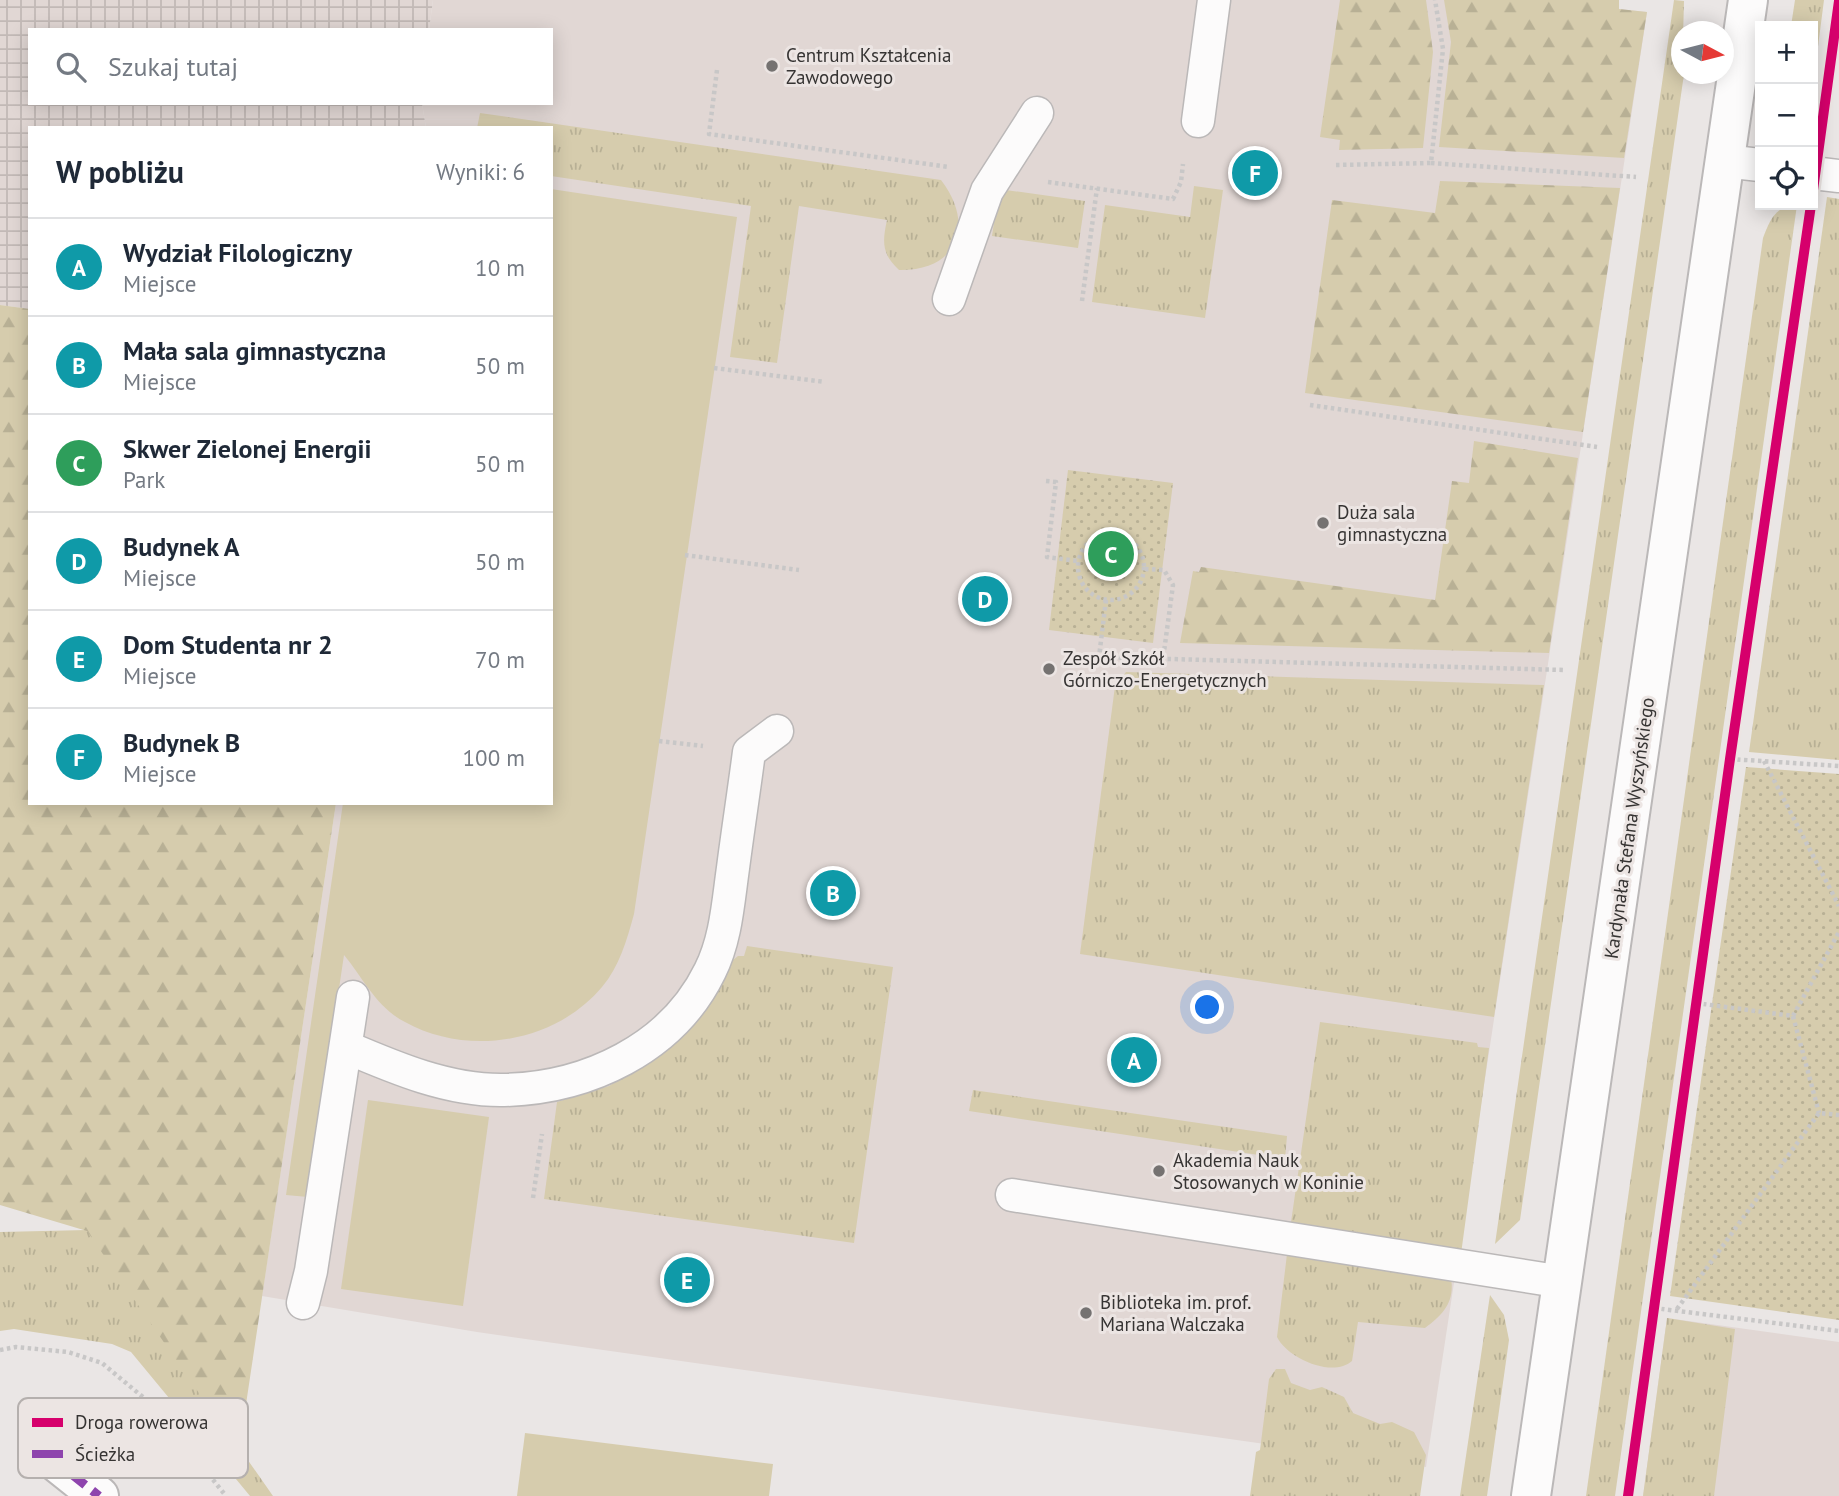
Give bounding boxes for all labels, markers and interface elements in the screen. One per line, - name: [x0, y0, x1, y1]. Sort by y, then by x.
- north arrow: [1671, 21, 1734, 84]
- map controls: [1755, 21, 1818, 210]
- button: +: [1755, 21, 1818, 84]
- search box: [28, 28, 553, 105]
- place label: Centrum Kształcenia Zawodowego: [786, 43, 952, 89]
- icon: search: [52, 48, 90, 86]
- text: Szukaj tutaj: [108, 50, 238, 83]
- marker: Centrum Kształcenia Zawodowego: [764, 58, 780, 74]
- button: −: [1755, 84, 1818, 147]
- pin: F: [1232, 147, 1278, 199]
- button: locate: [1755, 147, 1818, 210]
- text: W pobliżu: [56, 152, 184, 191]
- text: Wyniki: 6: [436, 157, 525, 186]
- text: Wydział Filologiczny: [123, 236, 352, 269]
- text: A: [72, 253, 86, 282]
- text: 10 m: [475, 253, 525, 282]
- text: Miejsce: [123, 269, 196, 298]
- text: Mała sala gimnastyczna: [123, 334, 386, 367]
- text: B: [72, 351, 86, 380]
- text: 50 m: [475, 351, 525, 380]
- text: Miejsce: [123, 367, 196, 396]
- text: Skwer Zielonej Energii: [123, 432, 371, 465]
- text: C: [73, 449, 85, 478]
- text: 50 m: [475, 449, 525, 478]
- text: Park: [123, 465, 165, 494]
- place label: Duża sala gimnastyczna: [1337, 500, 1447, 546]
- marker: Duża sala gimnastyczna: [1315, 515, 1331, 531]
- pin: C: [1088, 528, 1134, 580]
- text: Budynek A: [123, 530, 239, 563]
- text: D: [72, 547, 86, 576]
- text: 50 m: [475, 547, 525, 576]
- text: Miejsce: [123, 563, 196, 592]
- pin: D: [962, 573, 1008, 625]
- text: Dom Studenta nr 2: [123, 628, 333, 661]
- text: E: [73, 645, 85, 674]
- text: 70 m: [475, 645, 525, 674]
- place label: Zespół Szkół Górniczo-Energetycznych: [1063, 646, 1267, 692]
- text: Miejsce: [123, 661, 196, 690]
- marker: Zespół Szkół Górniczo-Energetycznych: [1041, 661, 1057, 677]
- street label: Kardynała Stefana Wyszyńskiego: [1599, 696, 1659, 960]
- text: Budynek B: [123, 726, 240, 759]
- text: F: [73, 743, 85, 772]
- text: 100 m: [463, 743, 525, 772]
- text: Miejsce: [123, 759, 196, 788]
- pin: B: [810, 867, 856, 919]
- your location: [1190, 990, 1224, 1024]
- pin: A: [1111, 1034, 1157, 1086]
- place label: Akademia Nauk Stosowanych w Koninie: [1173, 1148, 1364, 1194]
- marker: Akademia Nauk Stosowanych w Koninie: [1151, 1163, 1167, 1179]
- pin: E: [664, 1254, 710, 1306]
- place label: Biblioteka im. prof. Mariana Walczaka: [1100, 1290, 1251, 1336]
- marker: Biblioteka im. prof. Mariana Walczaka: [1078, 1305, 1094, 1321]
- legend: [18, 1398, 248, 1478]
- text: Droga rowerowa: [75, 1410, 208, 1434]
- text: Ścieżka: [75, 1442, 135, 1466]

